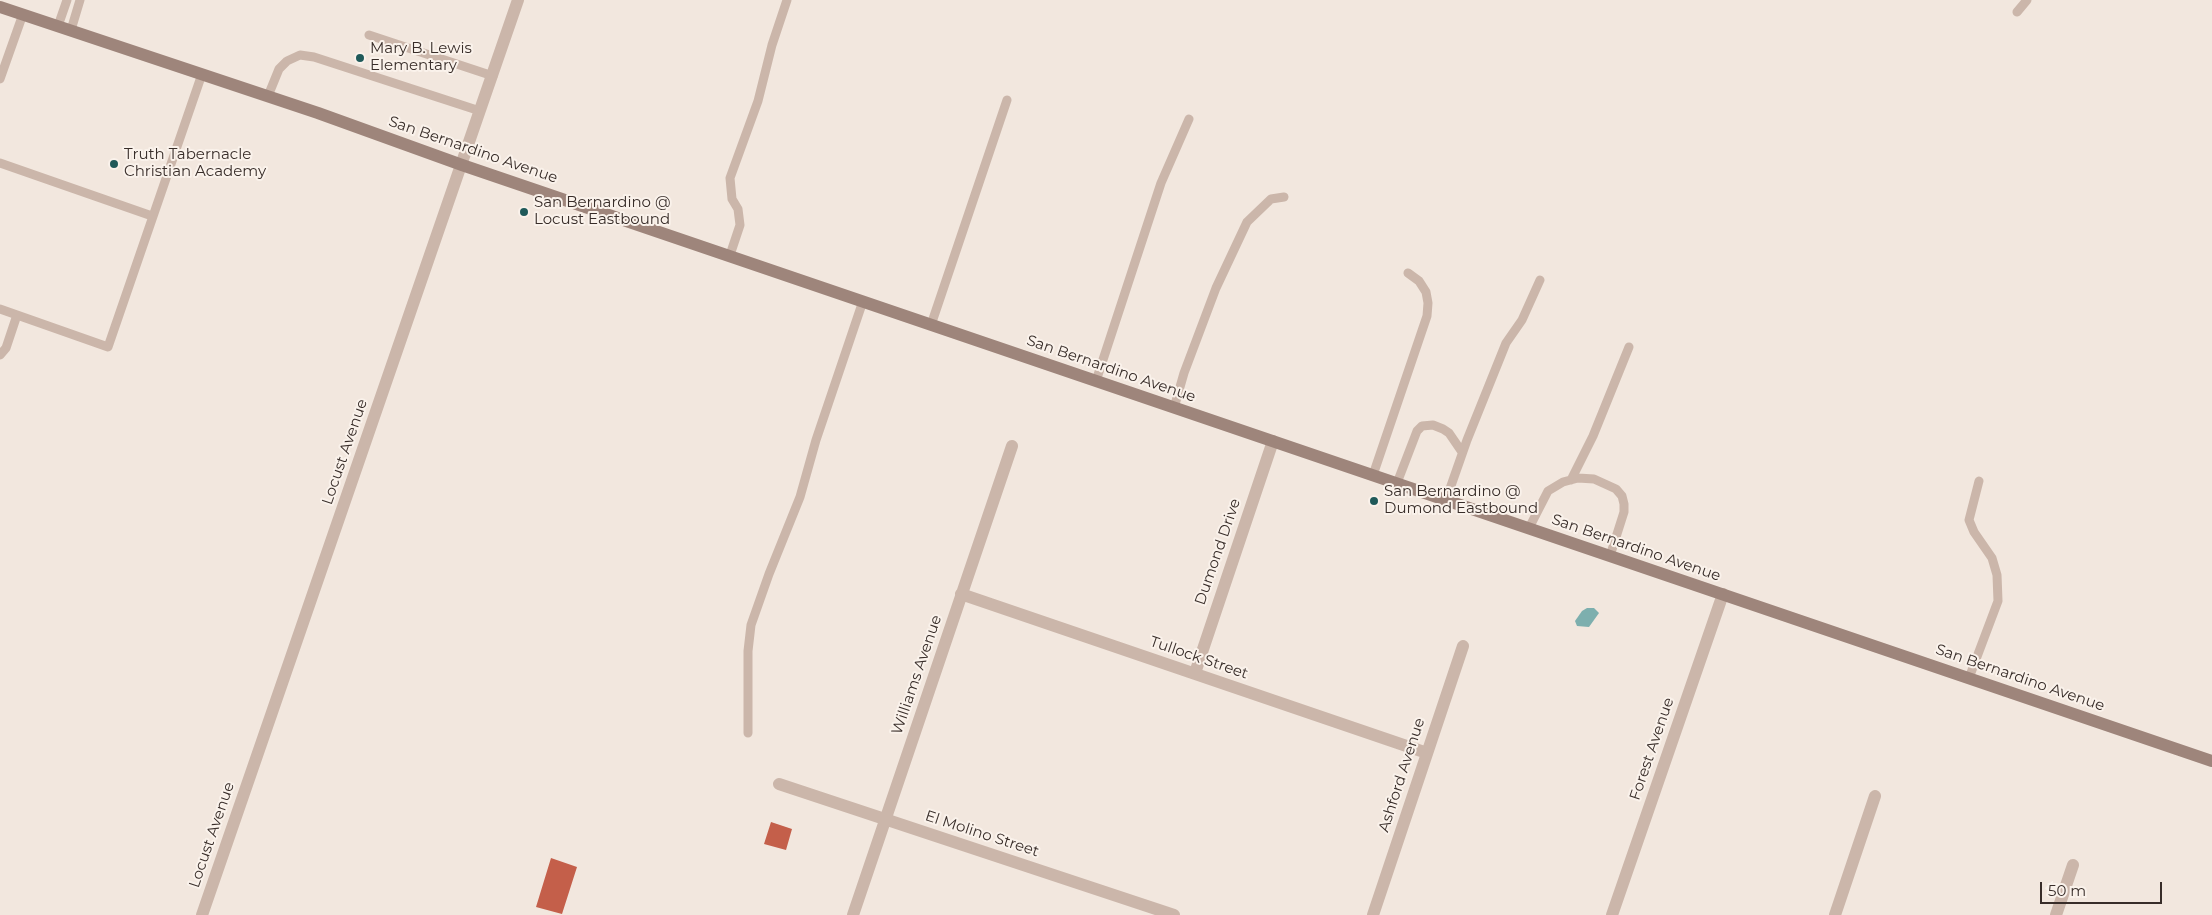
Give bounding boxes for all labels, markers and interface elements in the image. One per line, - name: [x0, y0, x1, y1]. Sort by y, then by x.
- place label: Mary B. Lewis Elementary: [370, 40, 472, 75]
- marker: Mary B. Lewis Elementary: [354, 52, 366, 64]
- street label: San Bernardino Avenue: [386, 113, 560, 187]
- place label: Truth Tabernacle Christian Academy: [124, 146, 266, 181]
- marker: Truth Tabernacle Christian Academy: [108, 158, 120, 170]
- place label: San Bernardino @ Locust Eastbound: [534, 194, 670, 229]
- marker: San Bernardino @ Locust Eastbound: [518, 206, 530, 218]
- street label: San Bernardino Avenue: [1024, 332, 1198, 406]
- street label: Locust Avenue: [318, 397, 372, 507]
- place label: San Bernardino @ Dumond Eastbound: [1384, 483, 1538, 518]
- marker: San Bernardino @ Dumond Eastbound: [1368, 495, 1380, 507]
- street label: Dumond Drive: [1191, 496, 1245, 608]
- street label: San Bernardino Avenue: [1549, 511, 1723, 585]
- street label: Williams Avenue: [888, 613, 946, 737]
- street label: Tullock Street: [1148, 633, 1250, 683]
- street label: San Bernardino Avenue: [1933, 641, 2107, 715]
- street label: Forest Avenue: [1626, 695, 1678, 803]
- street label: Ashford Avenue: [1375, 716, 1429, 834]
- street label: Locust Avenue: [185, 780, 239, 890]
- street label: El Molino Street: [923, 807, 1041, 861]
- scale bar: [2042, 872, 2164, 904]
- text: 50 m: [2048, 881, 2086, 900]

